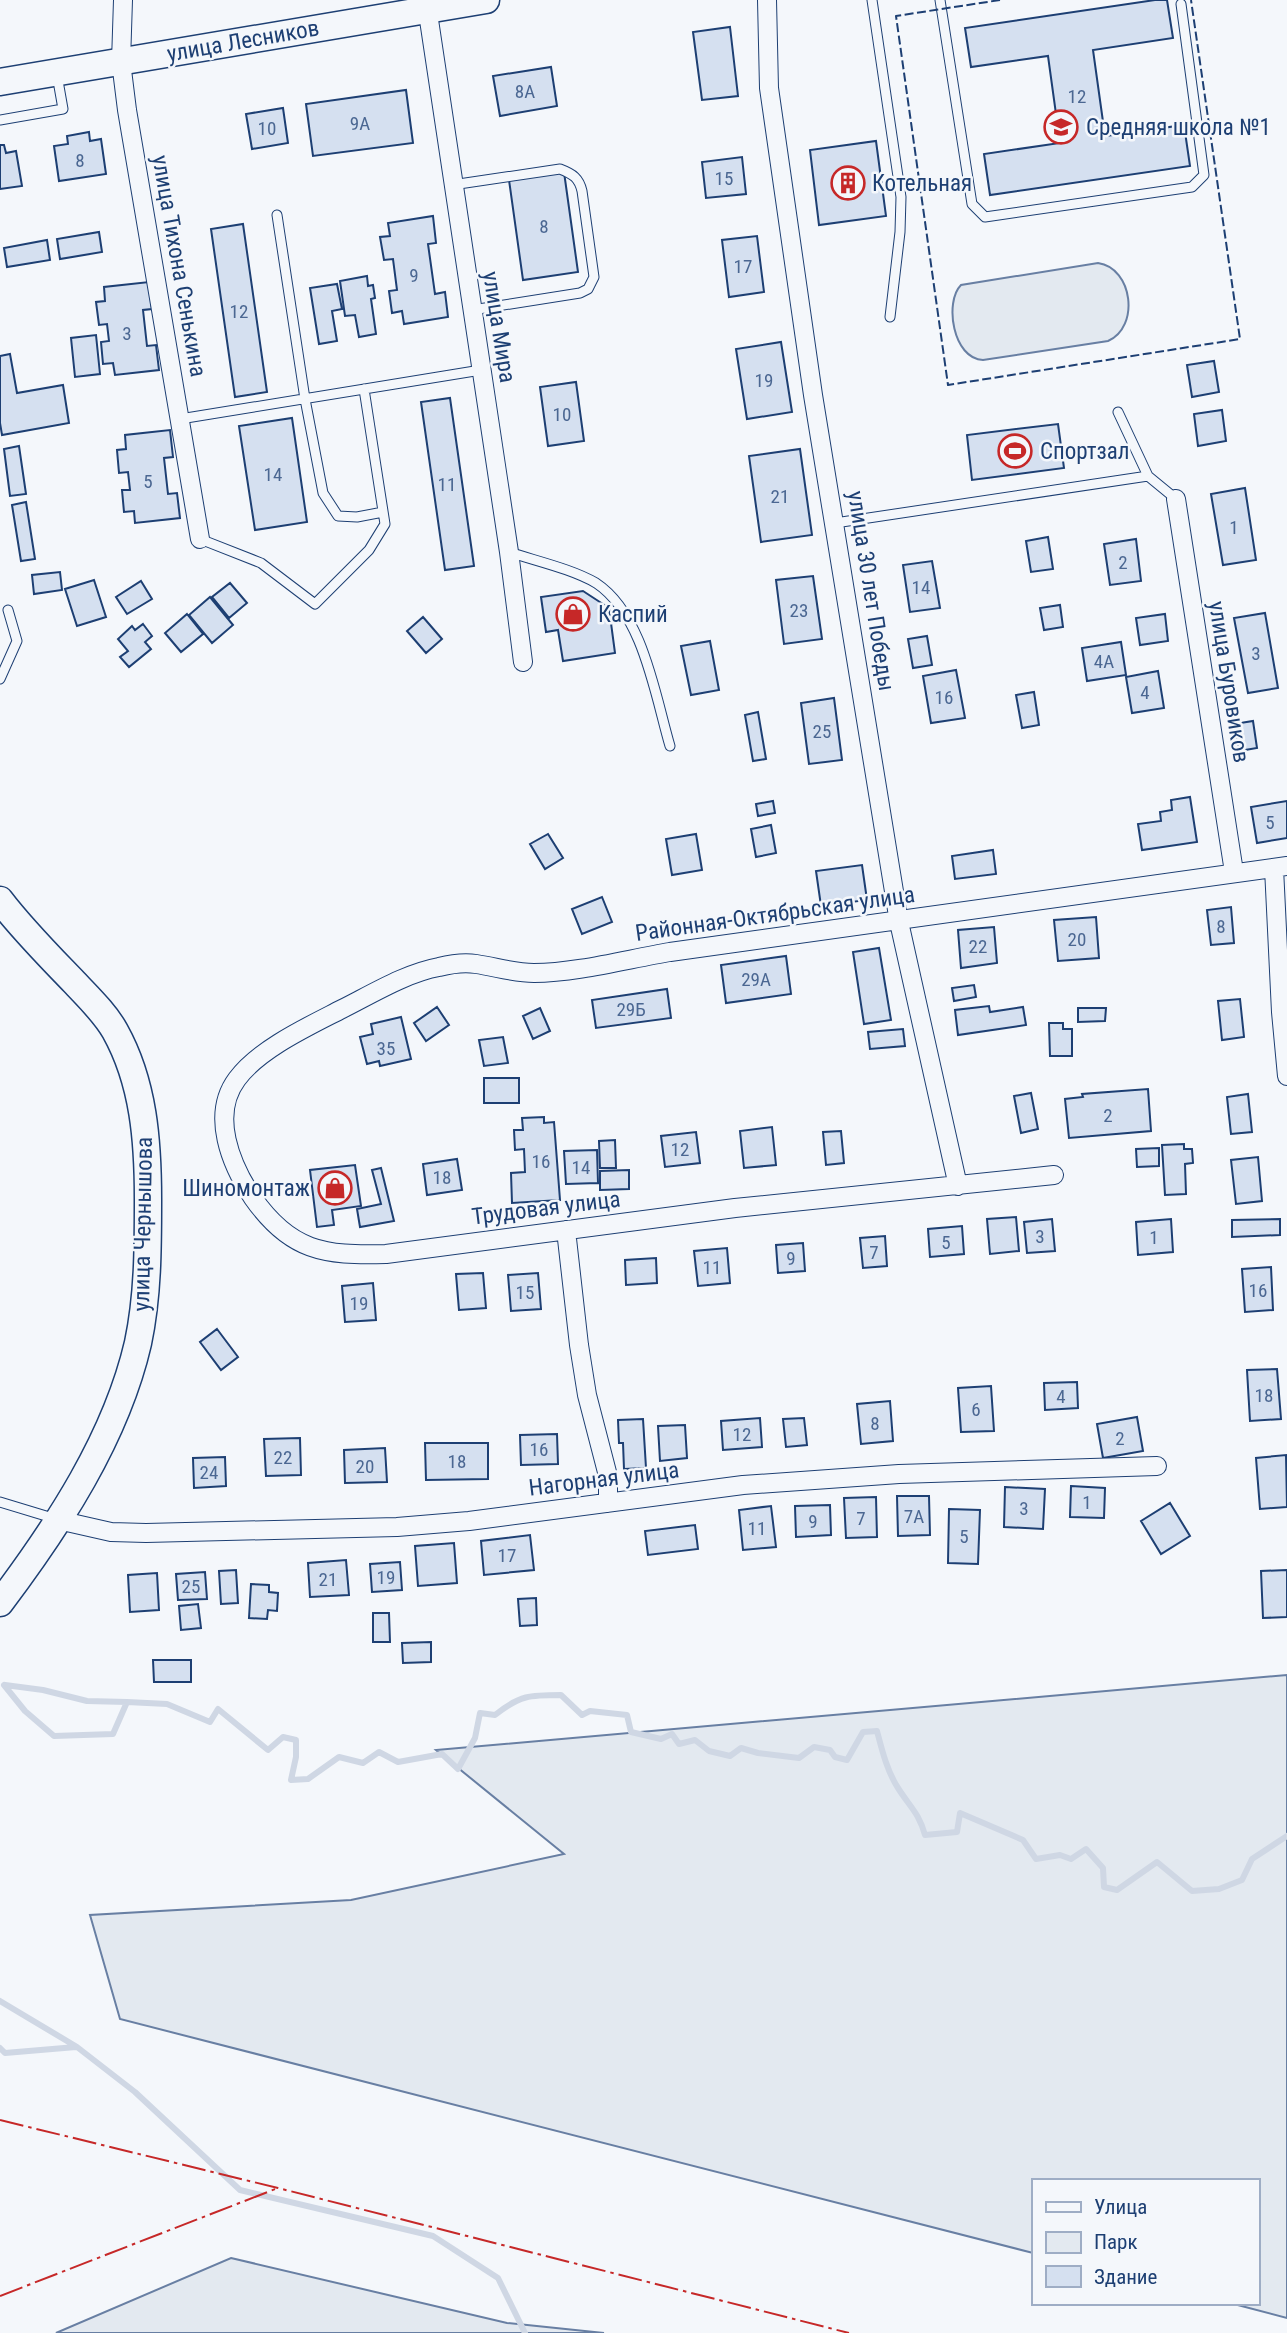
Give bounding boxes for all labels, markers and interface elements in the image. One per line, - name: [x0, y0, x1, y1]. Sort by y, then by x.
- street label: улица Лесников: [165, 14, 321, 68]
- house number: 8А: [515, 80, 535, 103]
- house number: 12: [1068, 85, 1086, 108]
- school or university icon: Средняя школа №1: [1042, 108, 1080, 146]
- house number: 9А: [350, 112, 370, 135]
- place label: Средняя школа №1: [1086, 114, 1271, 141]
- house number: 10: [258, 117, 276, 140]
- house number: 8: [75, 149, 85, 172]
- street label: улица Тихона Сенькина: [146, 153, 212, 379]
- building icon: Котельная: [829, 164, 867, 202]
- house number: 15: [715, 167, 733, 190]
- place label: Котельная: [872, 170, 972, 197]
- house number: 8: [539, 215, 549, 238]
- house number: 17: [734, 255, 752, 278]
- house number: 9: [409, 264, 419, 287]
- street label: улица Мира: [477, 269, 521, 385]
- house number: 12: [230, 300, 248, 323]
- house number: 3: [122, 322, 132, 345]
- house number: 19: [755, 369, 773, 392]
- house number: 10: [553, 403, 571, 426]
- sports icon: Спортзал: [996, 432, 1034, 470]
- place label: Спортзал: [1040, 438, 1130, 465]
- house number: 14: [264, 463, 282, 486]
- house number: 5: [143, 470, 153, 493]
- house number: 11: [438, 473, 456, 496]
- house number: 21: [771, 485, 789, 508]
- street label: улица 30 лет Победы: [842, 489, 900, 693]
- house number: 1: [1229, 516, 1239, 539]
- house number: 2: [1118, 551, 1128, 574]
- house number: 14: [912, 576, 930, 599]
- shop icon: Каспий: [554, 595, 592, 633]
- house number: 23: [790, 599, 808, 622]
- street label: улица Буровиков: [1203, 599, 1255, 765]
- place label: Каспий: [598, 601, 668, 628]
- house number: 3: [1251, 642, 1261, 665]
- house number: 4А: [1094, 650, 1114, 673]
- house number: 4: [1140, 681, 1150, 704]
- house number: 16: [935, 686, 953, 709]
- house number: 25: [813, 720, 831, 743]
- house number: 5: [1265, 811, 1275, 834]
- street label: Районная-Октябрьская улица: [634, 881, 916, 947]
- house number: 8: [1216, 915, 1226, 938]
- house number: 20: [1068, 928, 1086, 951]
- house number: 22: [969, 935, 987, 958]
- house number: 29А: [741, 968, 771, 991]
- house number: 29Б: [616, 998, 646, 1021]
- house number: 35: [377, 1037, 395, 1060]
- house number: 2: [1103, 1104, 1113, 1127]
- street label: улица Чернышова: [128, 1137, 158, 1311]
- house number: 12: [671, 1138, 689, 1161]
- house number: 16: [532, 1150, 550, 1173]
- house number: 14: [572, 1156, 590, 1179]
- house number: 18: [433, 1166, 451, 1189]
- shop icon: Шиномонтаж: [316, 1169, 354, 1207]
- place label: Шиномонтаж: [182, 1175, 310, 1202]
- street label: Трудовая улица: [470, 1185, 622, 1231]
- house number: 3: [1035, 1225, 1045, 1248]
- house number: 1: [1149, 1226, 1159, 1249]
- house number: 5: [941, 1231, 951, 1254]
- house number: 7: [869, 1241, 879, 1264]
- house number: 9: [786, 1247, 796, 1270]
- house number: 11: [703, 1256, 721, 1279]
- house number: 16: [1249, 1279, 1267, 1302]
- house number: 15: [516, 1281, 534, 1304]
- house number: 19: [350, 1292, 368, 1315]
- house number: 18: [1255, 1384, 1273, 1407]
- house number: 4: [1056, 1385, 1066, 1408]
- house number: 6: [971, 1398, 981, 1421]
- house number: 8: [870, 1412, 880, 1435]
- house number: 12: [733, 1423, 751, 1446]
- house number: 2: [1115, 1427, 1125, 1450]
- house number: 16: [530, 1438, 548, 1461]
- house number: 22: [274, 1446, 292, 1469]
- house number: 18: [448, 1450, 466, 1473]
- house number: 20: [356, 1455, 374, 1478]
- street label: Нагорная улица: [527, 1456, 681, 1502]
- house number: 24: [200, 1461, 218, 1484]
- house number: 1: [1082, 1491, 1092, 1514]
- house number: 3: [1019, 1497, 1029, 1520]
- house number: 7А: [904, 1505, 924, 1528]
- house number: 7: [856, 1507, 866, 1530]
- house number: 9: [808, 1510, 818, 1533]
- house number: 11: [748, 1517, 766, 1540]
- house number: 5: [959, 1525, 969, 1548]
- house number: 17: [498, 1544, 516, 1567]
- house number: 19: [377, 1566, 395, 1589]
- house number: 21: [319, 1568, 337, 1591]
- house number: 25: [182, 1575, 200, 1598]
- legend: [1032, 2179, 1259, 2305]
- text: Улица: [1094, 2195, 1147, 2219]
- text: Парк: [1094, 2230, 1138, 2254]
- text: Здание: [1094, 2265, 1158, 2289]

